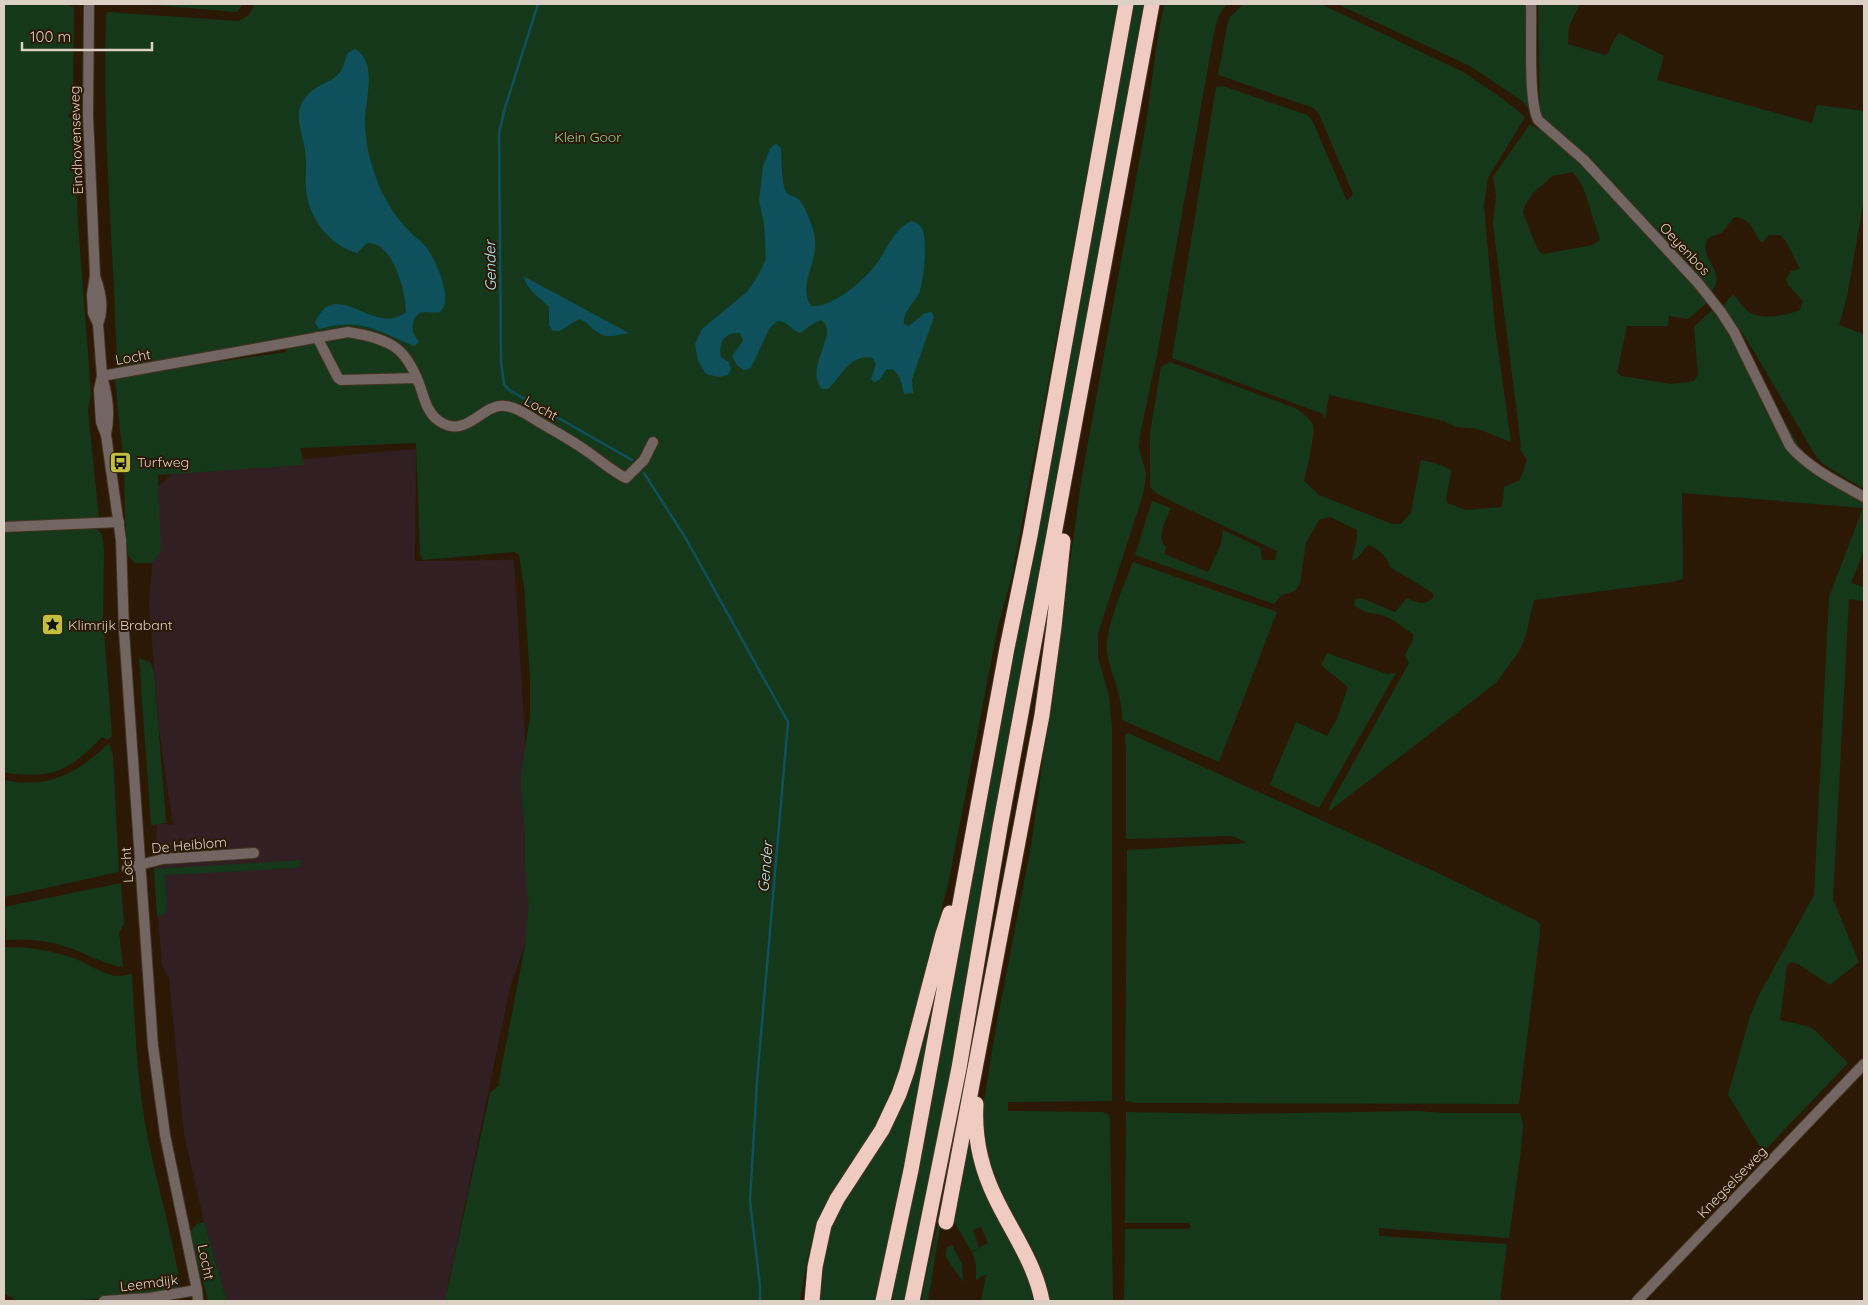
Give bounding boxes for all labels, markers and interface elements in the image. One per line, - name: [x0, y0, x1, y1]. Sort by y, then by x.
- scale bar: [22, 20, 152, 52]
- text: 100 m: [30, 27, 71, 46]
- street label: Eindhovenseweg: [65, 85, 87, 195]
- park label: Klein Goor: [554, 128, 622, 146]
- street label: Oeyenbos: [1656, 219, 1714, 279]
- water label: Gender: [480, 238, 500, 292]
- street label: Locht: [114, 345, 152, 369]
- street label: Locht: [521, 391, 561, 425]
- bus stop icon: Turfweg: [109, 450, 133, 474]
- place label: Turfweg: [137, 453, 189, 471]
- place icon: Klimrijk Brabant: [40, 613, 64, 637]
- place label: Klimrijk Brabant: [68, 616, 173, 634]
- street label: De Heiblom: [151, 833, 227, 857]
- water label: Gender: [753, 839, 777, 893]
- street label: Locht: [117, 846, 137, 884]
- street label: Knegselseweg: [1693, 1142, 1771, 1222]
- street label: Locht: [193, 1243, 219, 1282]
- street label: Leemdijk: [119, 1270, 179, 1296]

